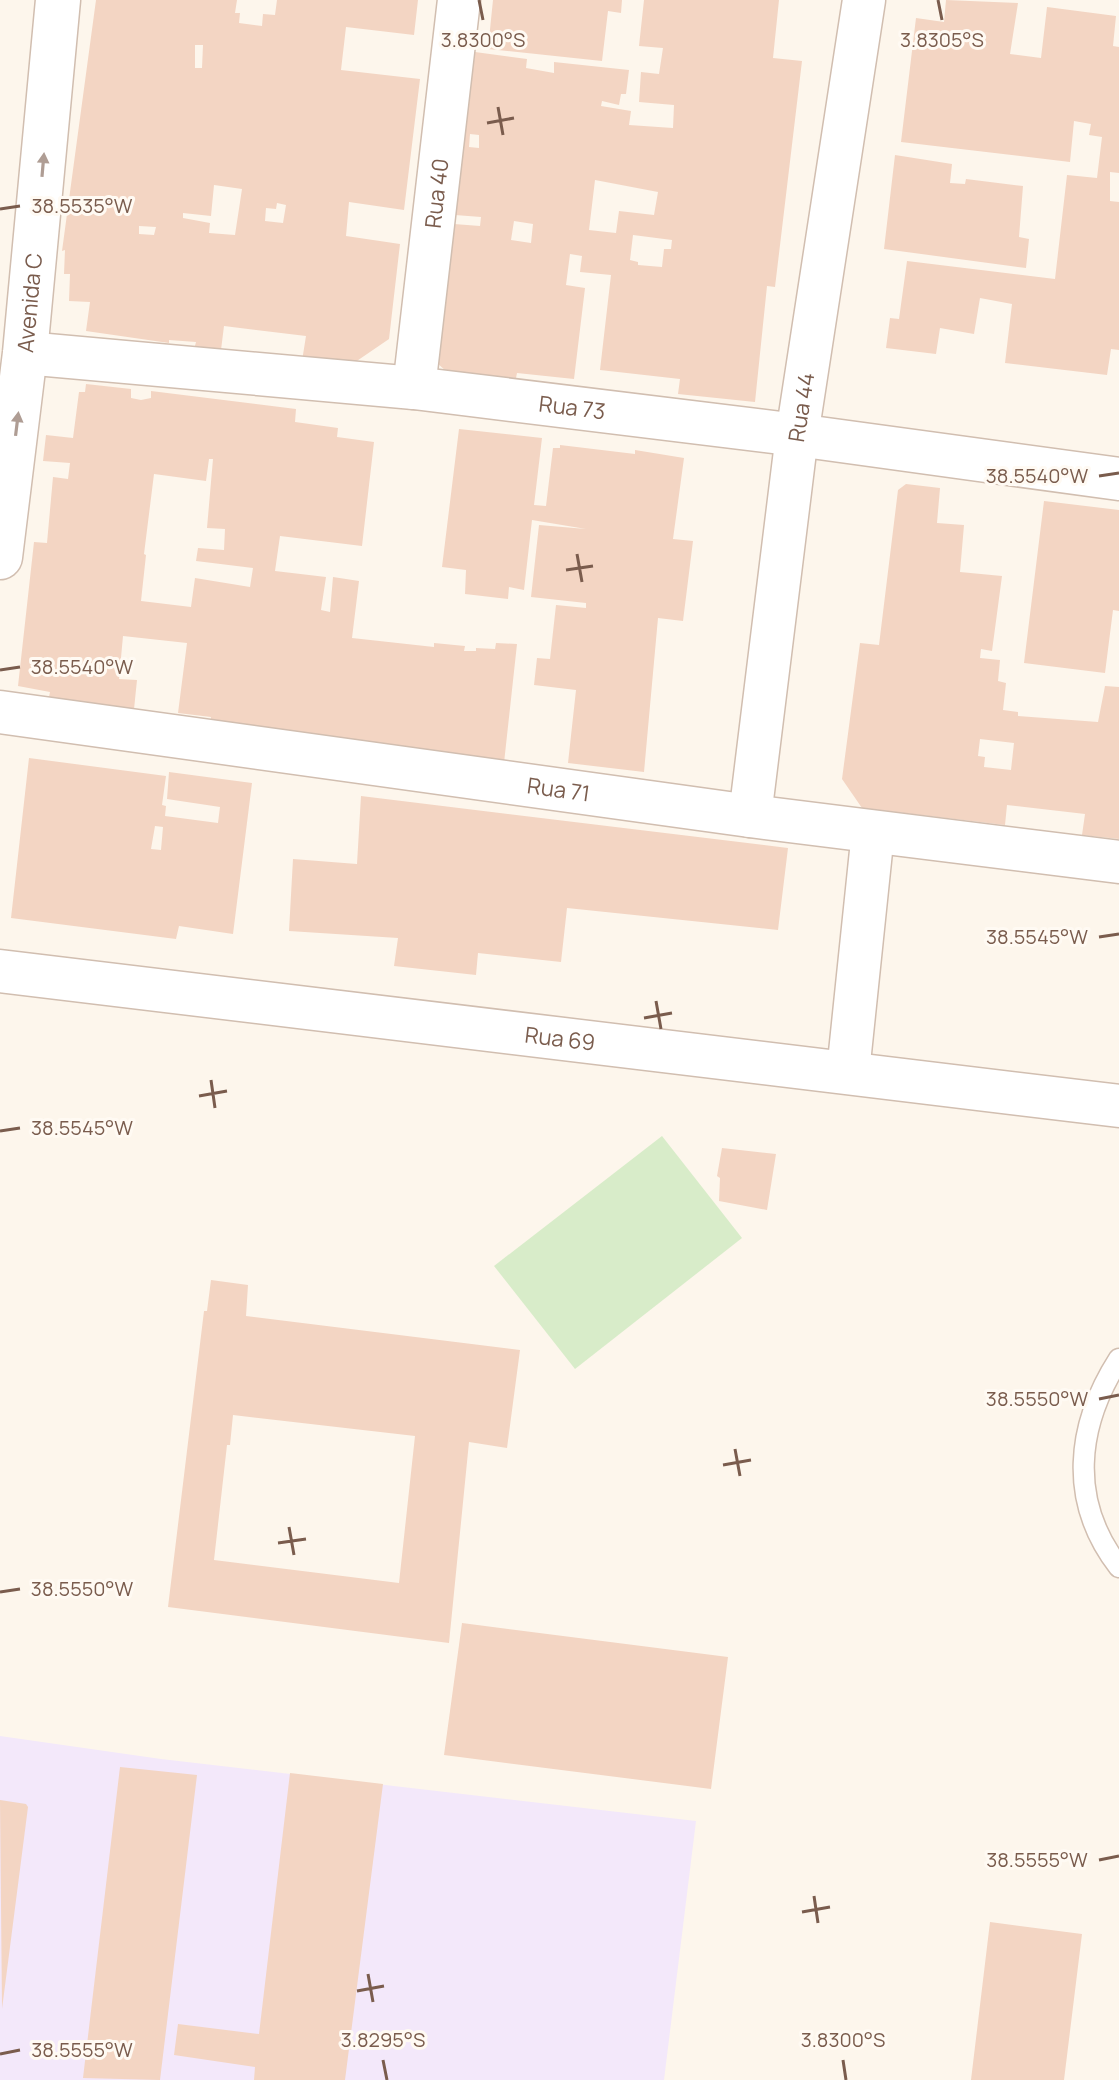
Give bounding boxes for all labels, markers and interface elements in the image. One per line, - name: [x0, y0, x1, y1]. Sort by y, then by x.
- text: 3.8300°S: [441, 26, 525, 53]
- text: 3.8305°S: [900, 26, 984, 53]
- one-way arrow: [37, 152, 50, 177]
- street label: Rua 40: [418, 157, 456, 230]
- text: 38.5535°W: [31, 192, 133, 219]
- street label: Avenida C: [10, 252, 49, 354]
- street label: Rua 44: [781, 370, 821, 444]
- street label: Rua 73: [537, 388, 607, 426]
- one-way arrow: [10, 411, 23, 436]
- text: 38.5540°W: [986, 462, 1089, 489]
- text: 38.5540°W: [31, 653, 134, 680]
- street label: Rua 71: [525, 770, 592, 809]
- text: 38.5545°W: [986, 923, 1088, 950]
- street label: Rua 69: [523, 1019, 597, 1058]
- text: 38.5545°W: [31, 1114, 133, 1141]
- text: 38.5550°W: [986, 1385, 1088, 1412]
- text: 38.5550°W: [31, 1575, 133, 1602]
- text: 38.5555°W: [986, 1846, 1088, 1873]
- text: 3.8295°S: [341, 2026, 425, 2053]
- text: 3.8300°S: [801, 2026, 885, 2053]
- text: 38.5555°W: [31, 2036, 133, 2063]

